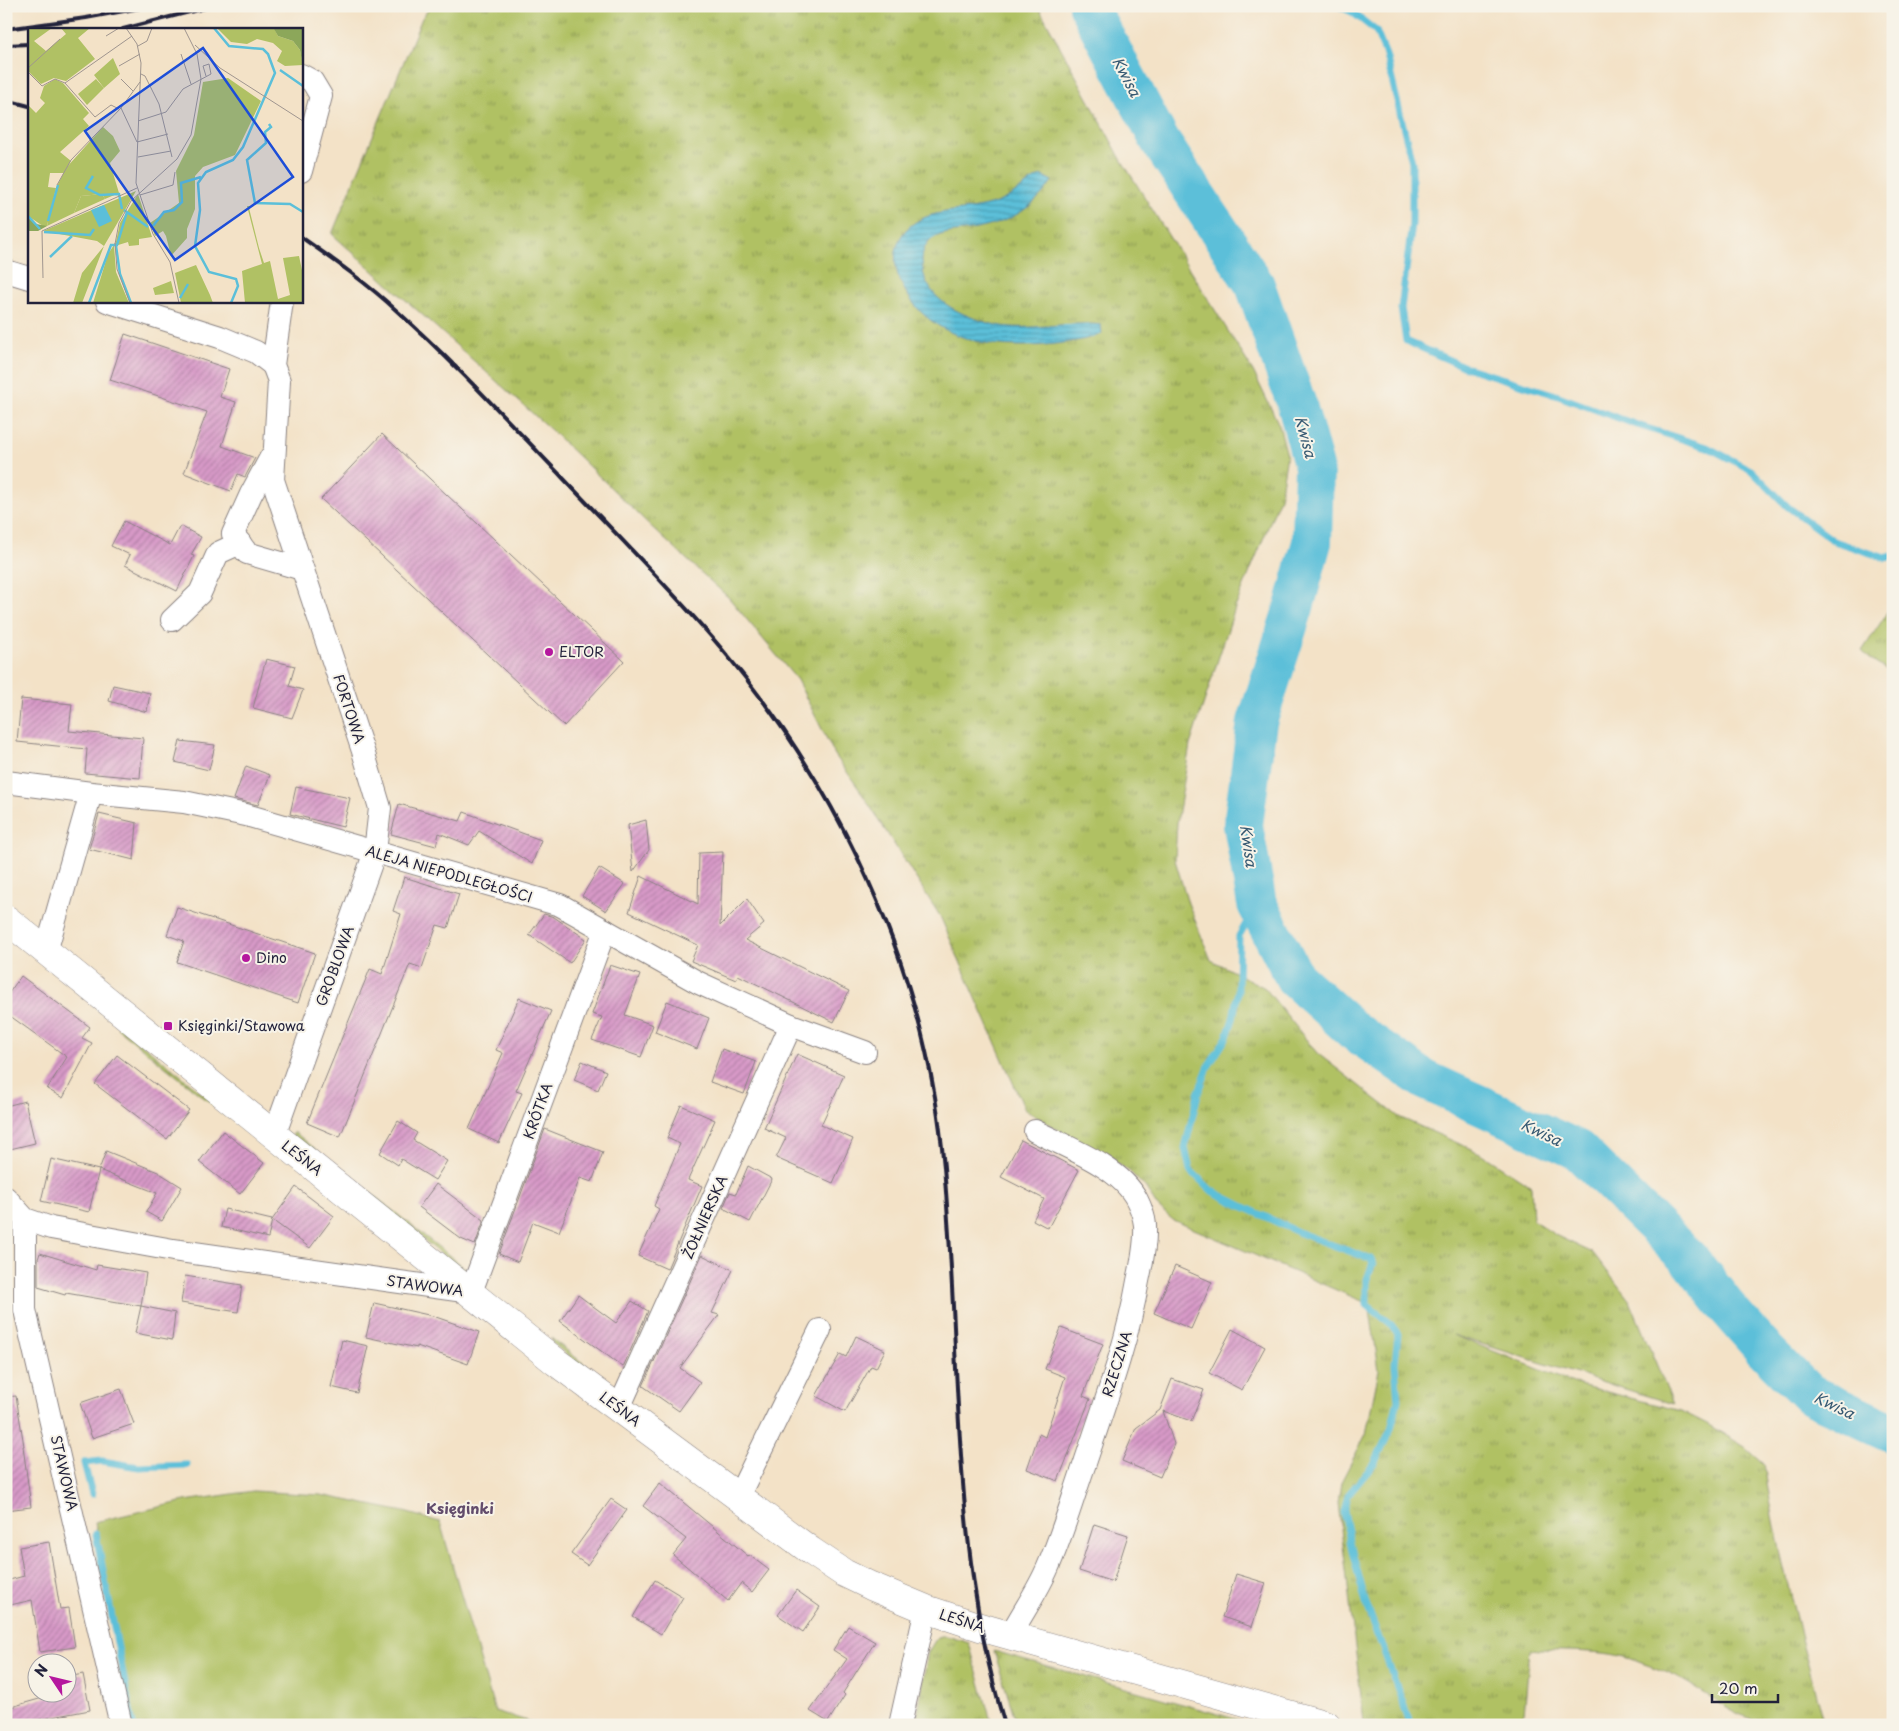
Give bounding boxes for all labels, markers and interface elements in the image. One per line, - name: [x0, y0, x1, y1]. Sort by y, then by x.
- inset map: [28, 28, 302, 302]
- water label: Kwisa: [1107, 52, 1148, 101]
- water label: Kwisa: [1290, 413, 1323, 461]
- place label: ELTOR: [559, 641, 604, 662]
- marker: ELTOR: [543, 646, 555, 658]
- street label: FORTOWA: [328, 671, 371, 747]
- water label: Kwisa: [1235, 823, 1264, 869]
- street label: ALEJA NIEPODLEGŁOŚCI: [363, 840, 535, 907]
- street label: GROBLOWA: [310, 922, 359, 1009]
- place label: Dino: [256, 947, 287, 968]
- marker: Dino: [240, 952, 252, 964]
- place label: Księginki/Stawowa: [178, 1015, 305, 1036]
- marker: Księginki/Stawowa: [162, 1020, 174, 1032]
- street label: KRÓTKA: [518, 1079, 558, 1142]
- water label: Kwisa: [1518, 1112, 1566, 1151]
- street label: LEŚNA: [277, 1135, 328, 1181]
- street label: ŻOŁNIERSKA: [677, 1171, 733, 1262]
- street label: STAWOWA: [385, 1270, 465, 1301]
- street label: RZECZNA: [1097, 1328, 1137, 1399]
- water label: Kwisa: [1811, 1385, 1859, 1424]
- street label: LEŚNA: [595, 1386, 646, 1431]
- street label: STAWOWA: [46, 1433, 83, 1513]
- district label: Księginki: [426, 1496, 494, 1519]
- street label: LEŚNA: [937, 1603, 988, 1638]
- north arrow: [28, 1654, 78, 1704]
- text: N: [29, 1660, 53, 1681]
- scale bar: [1712, 1671, 1778, 1703]
- text: 20 m: [1719, 1676, 1758, 1699]

